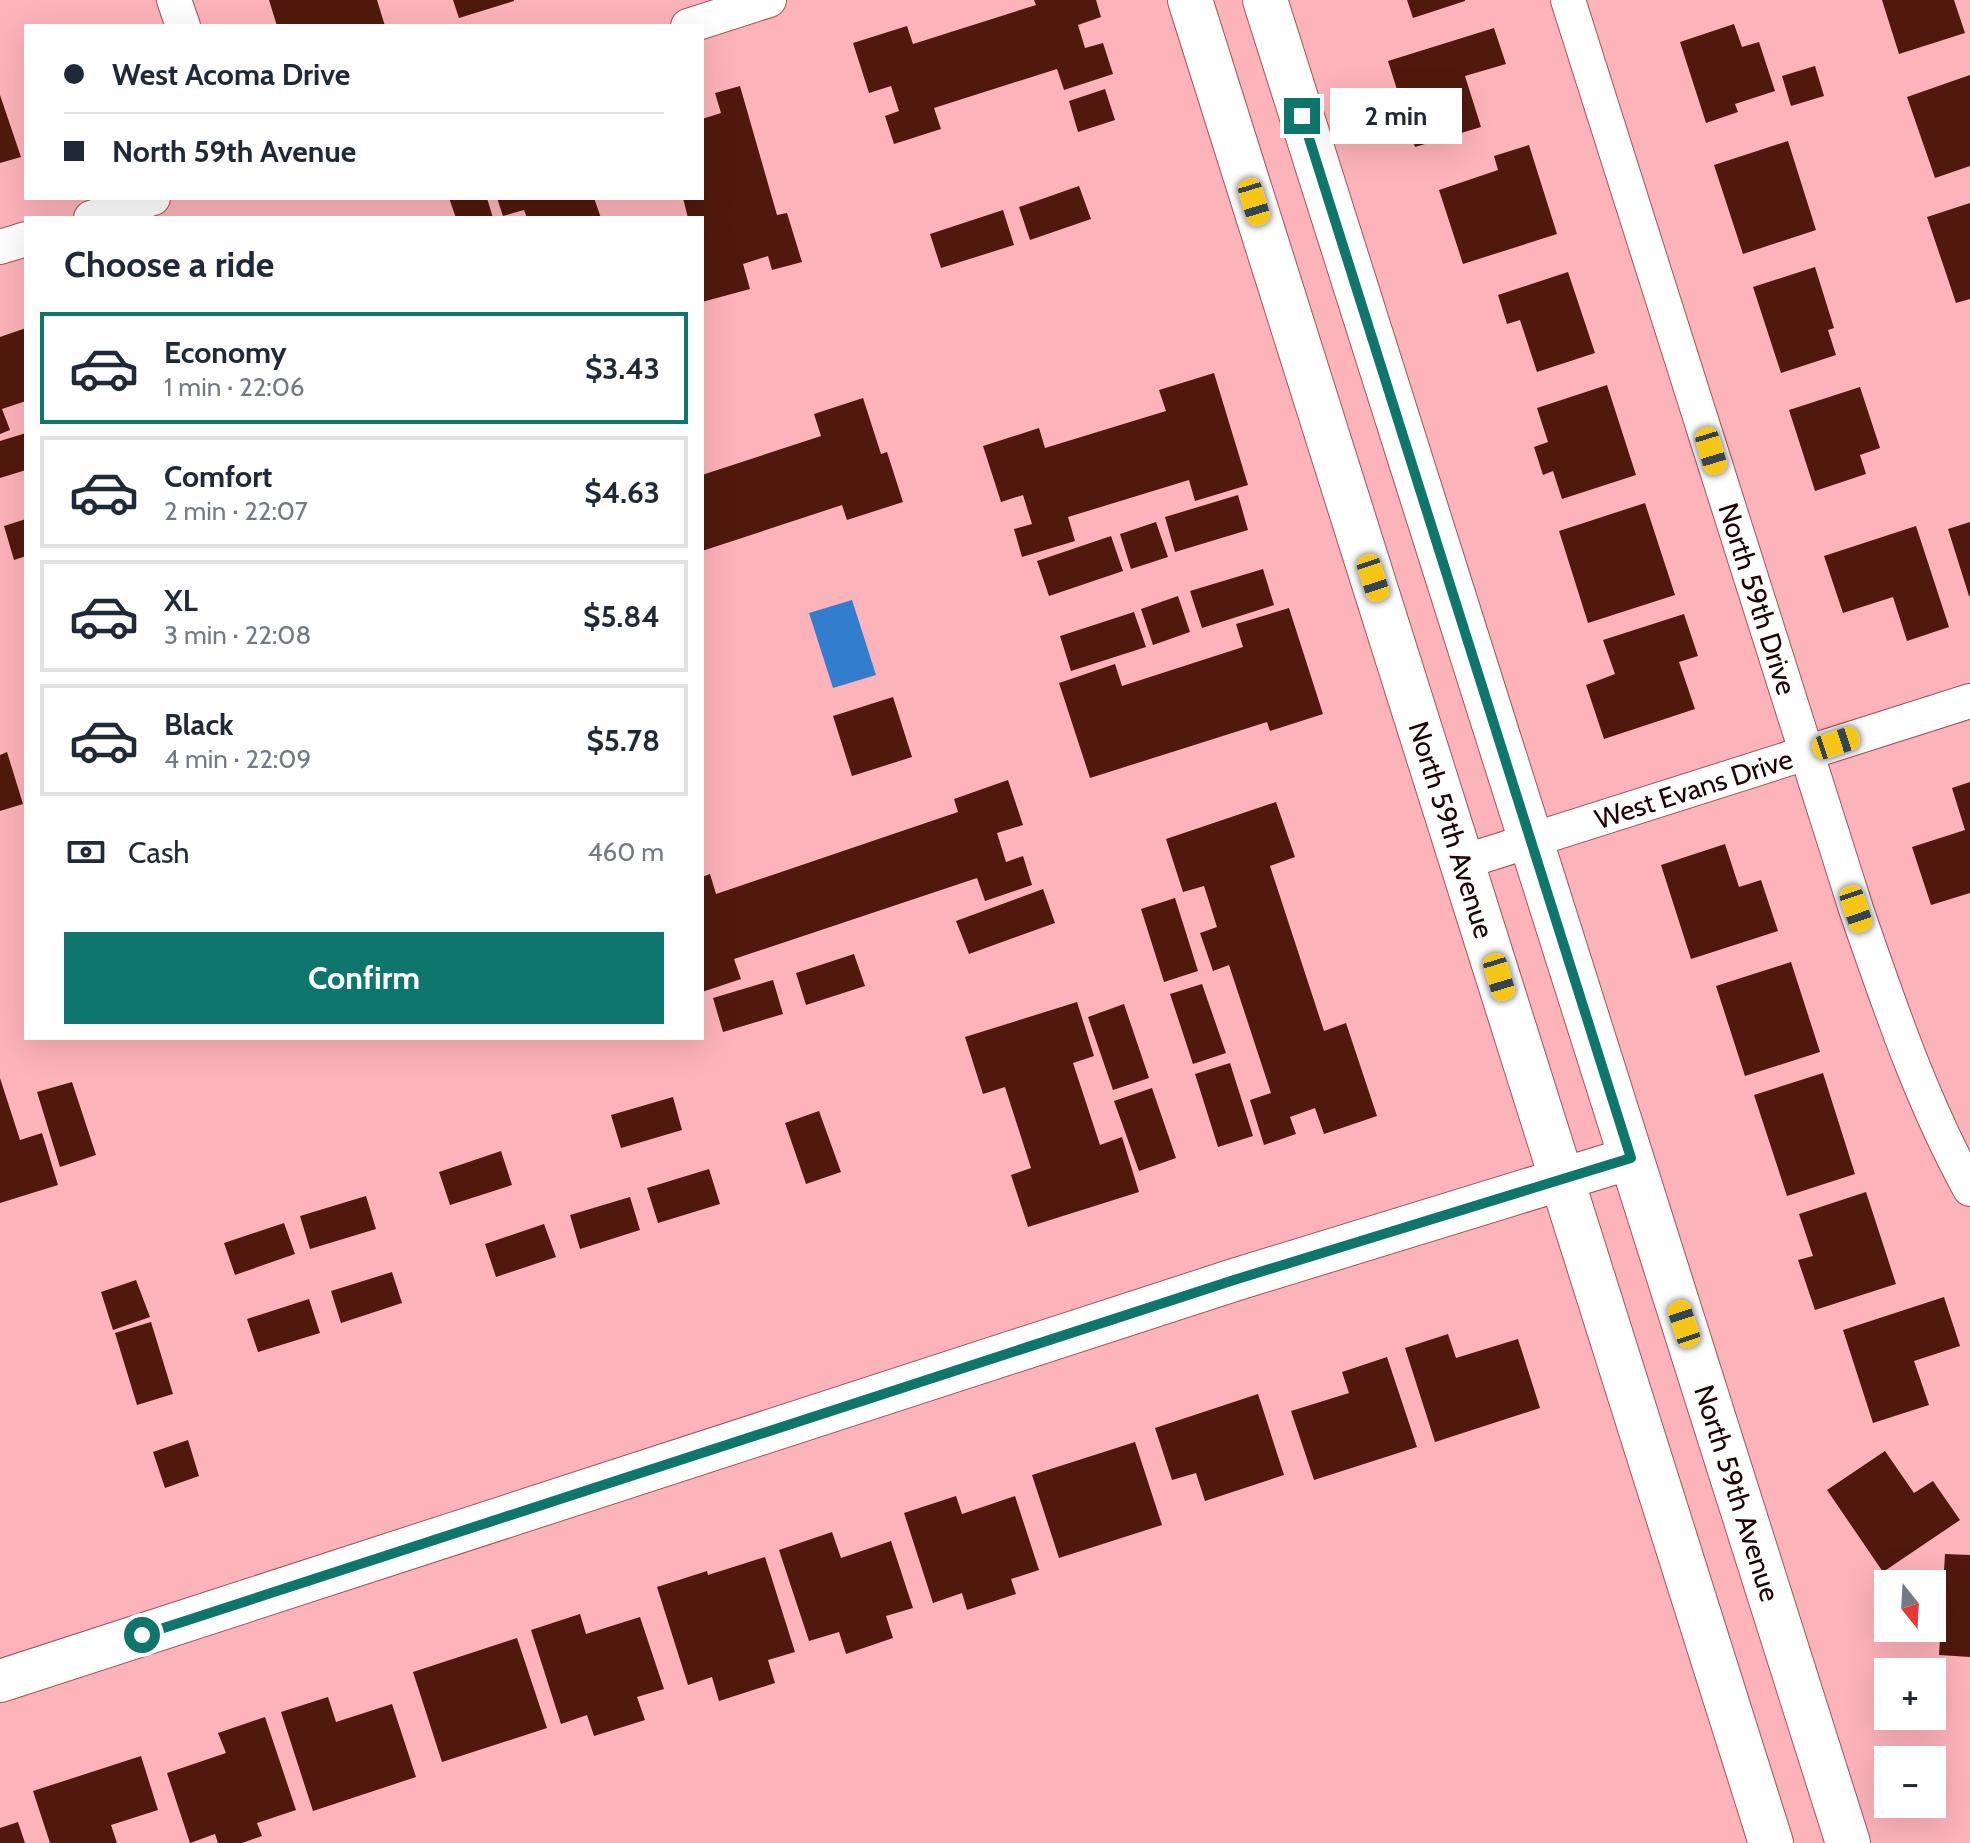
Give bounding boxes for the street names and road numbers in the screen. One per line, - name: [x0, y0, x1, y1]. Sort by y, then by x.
- street label: North 59th Drive: [1711, 499, 1804, 699]
- street label: North 59th Avenue: [1401, 717, 1502, 942]
- street label: West Evans Drive: [1590, 741, 1797, 836]
- street label: North 59th Avenue: [1687, 1381, 1788, 1606]

